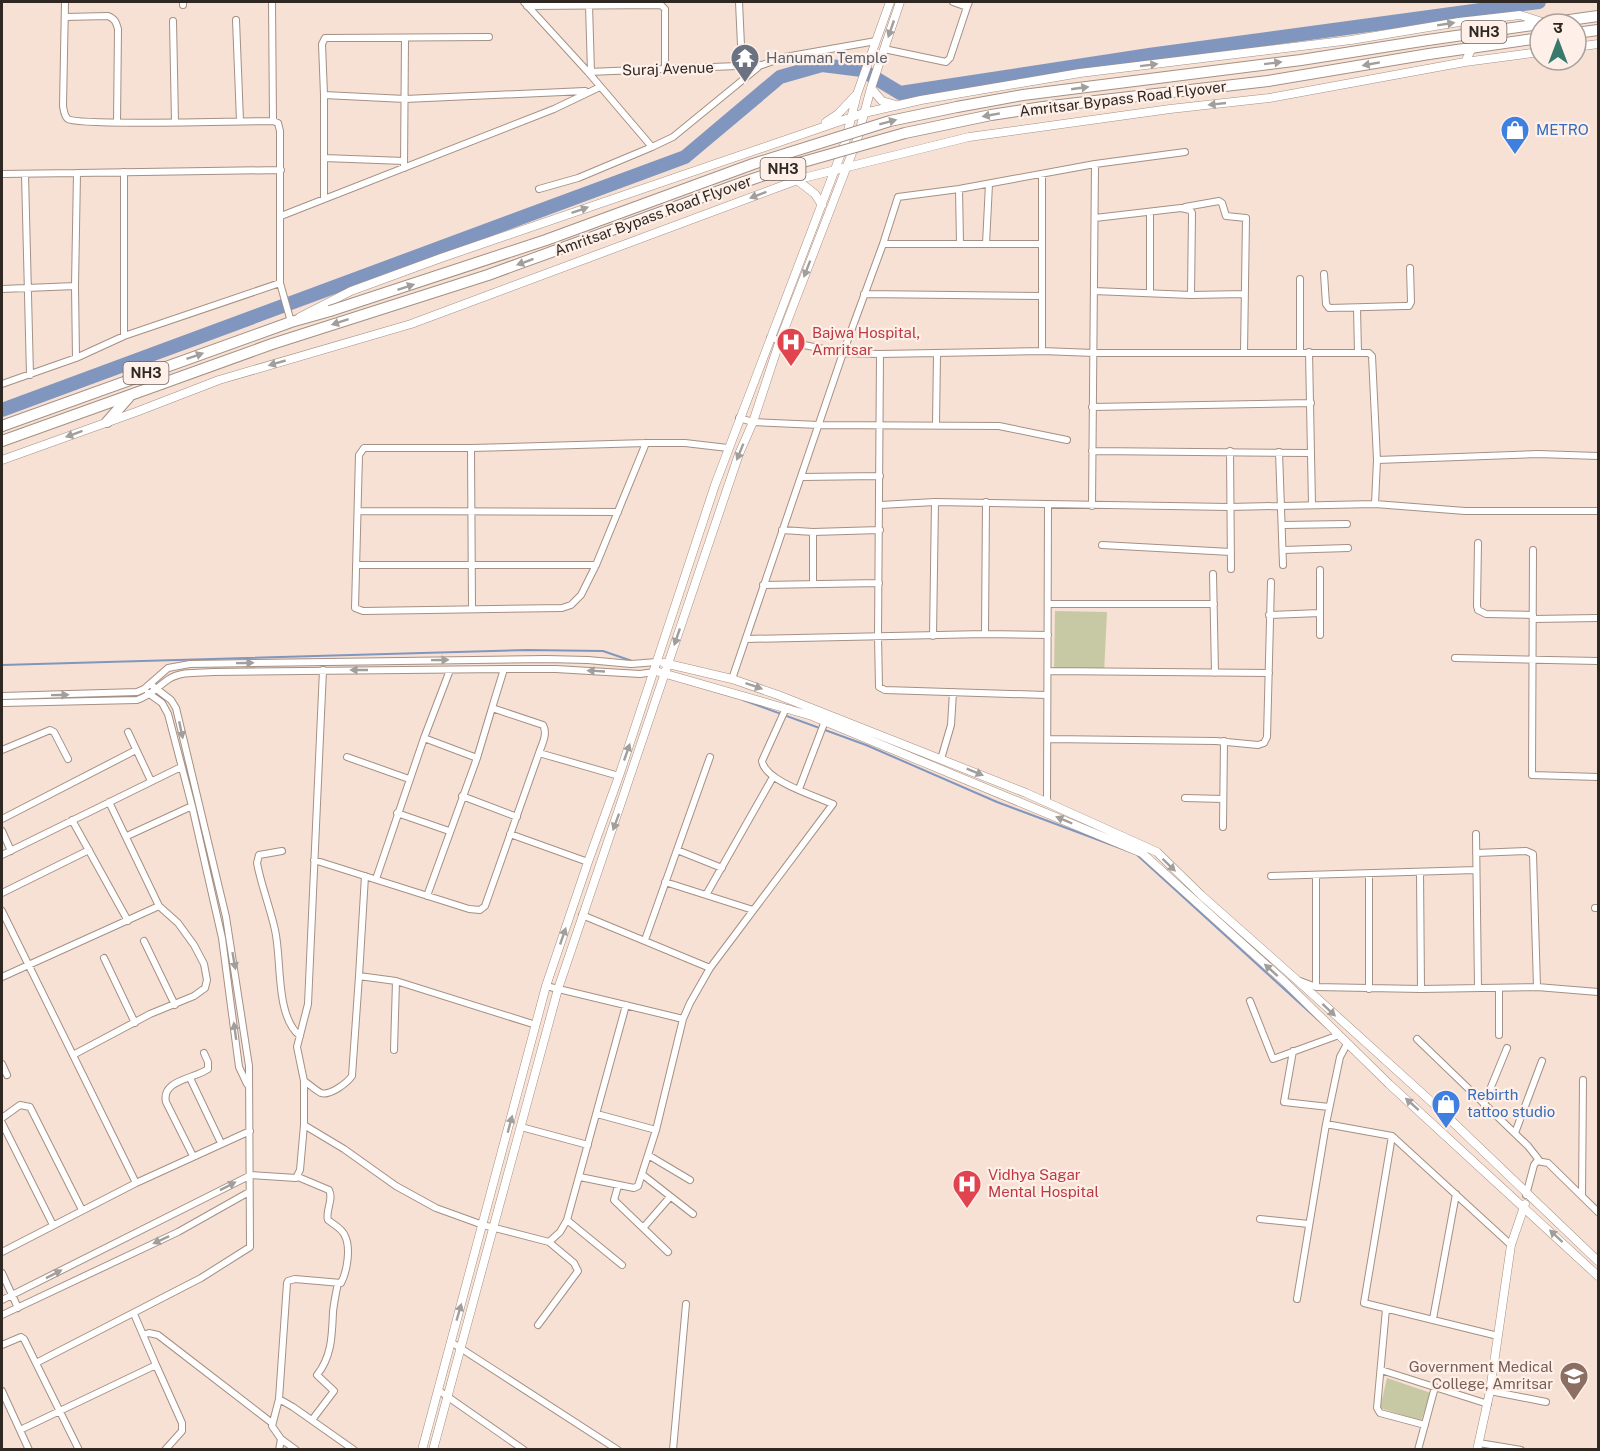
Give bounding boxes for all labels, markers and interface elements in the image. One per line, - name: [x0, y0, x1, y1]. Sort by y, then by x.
- north arrow: [1528, 12, 1588, 72]
- text: उ: [1553, 18, 1563, 37]
- one-way arrow: [885, 20, 895, 38]
- one-way arrow: [1437, 20, 1456, 29]
- road number: NH3: [1462, 21, 1506, 43]
- temple icon: Hanuman Temple: [729, 42, 761, 84]
- place label: Hanuman Temple: [766, 49, 888, 66]
- street label: Suraj Avenue: [622, 58, 714, 79]
- one-way arrow: [1264, 59, 1283, 68]
- one-way arrow: [1140, 60, 1159, 69]
- one-way arrow: [1362, 60, 1381, 69]
- street label: Amritsar Bypass Road Flyover: [1018, 77, 1228, 120]
- one-way arrow: [1070, 83, 1089, 92]
- one-way arrow: [1207, 99, 1226, 109]
- one-way arrow: [981, 111, 1000, 120]
- shop icon: METRO: [1499, 114, 1531, 156]
- one-way arrow: [879, 117, 897, 126]
- place label: METRO: [1536, 121, 1589, 138]
- road number: NH3: [760, 158, 806, 180]
- street label: Amritsar Bypass Road Flyover: [552, 172, 754, 259]
- one-way arrow: [749, 190, 767, 200]
- one-way arrow: [571, 205, 589, 215]
- one-way arrow: [516, 257, 534, 267]
- one-way arrow: [801, 260, 811, 278]
- one-way arrow: [397, 282, 415, 291]
- one-way arrow: [331, 318, 349, 327]
- place label: Bajwa Hospital, Amritsar: [812, 324, 920, 358]
- hospital icon: Bajwa Hospital, Amritsar: [775, 326, 807, 368]
- one-way arrow: [186, 351, 204, 361]
- one-way arrow: [268, 359, 286, 368]
- road number: NH3: [124, 362, 168, 384]
- one-way arrow: [64, 430, 82, 440]
- one-way arrow: [735, 443, 744, 461]
- one-way arrow: [671, 628, 681, 646]
- one-way arrow: [431, 655, 450, 665]
- one-way arrow: [236, 659, 255, 668]
- one-way arrow: [350, 665, 369, 675]
- one-way arrow: [587, 667, 606, 676]
- one-way arrow: [745, 682, 763, 692]
- one-way arrow: [50, 690, 69, 700]
- one-way arrow: [177, 721, 187, 739]
- one-way arrow: [623, 743, 633, 761]
- one-way arrow: [966, 768, 984, 777]
- one-way arrow: [610, 813, 620, 831]
- one-way arrow: [1055, 815, 1073, 825]
- one-way arrow: [1162, 857, 1176, 871]
- one-way arrow: [558, 927, 568, 945]
- one-way arrow: [229, 952, 238, 971]
- one-way arrow: [1264, 964, 1279, 977]
- one-way arrow: [1322, 1002, 1336, 1016]
- one-way arrow: [230, 1022, 239, 1041]
- place label: Rebirth tattoo studio: [1467, 1086, 1555, 1120]
- shop icon: Rebirth tattoo studio: [1430, 1088, 1462, 1130]
- one-way arrow: [1405, 1098, 1420, 1111]
- one-way arrow: [506, 1114, 515, 1132]
- place label: Vidhya Sagar Mental Hospital: [988, 1166, 1099, 1200]
- hospital icon: Vidhya Sagar Mental Hospital: [951, 1168, 983, 1210]
- one-way arrow: [220, 1181, 237, 1191]
- one-way arrow: [1548, 1229, 1563, 1243]
- one-way arrow: [152, 1236, 169, 1245]
- one-way arrow: [45, 1269, 62, 1279]
- one-way arrow: [455, 1303, 464, 1321]
- place label: Government Medical College, Amritsar: [1409, 1358, 1553, 1392]
- school or university icon: Government Medical College, Amritsar: [1558, 1360, 1590, 1402]

